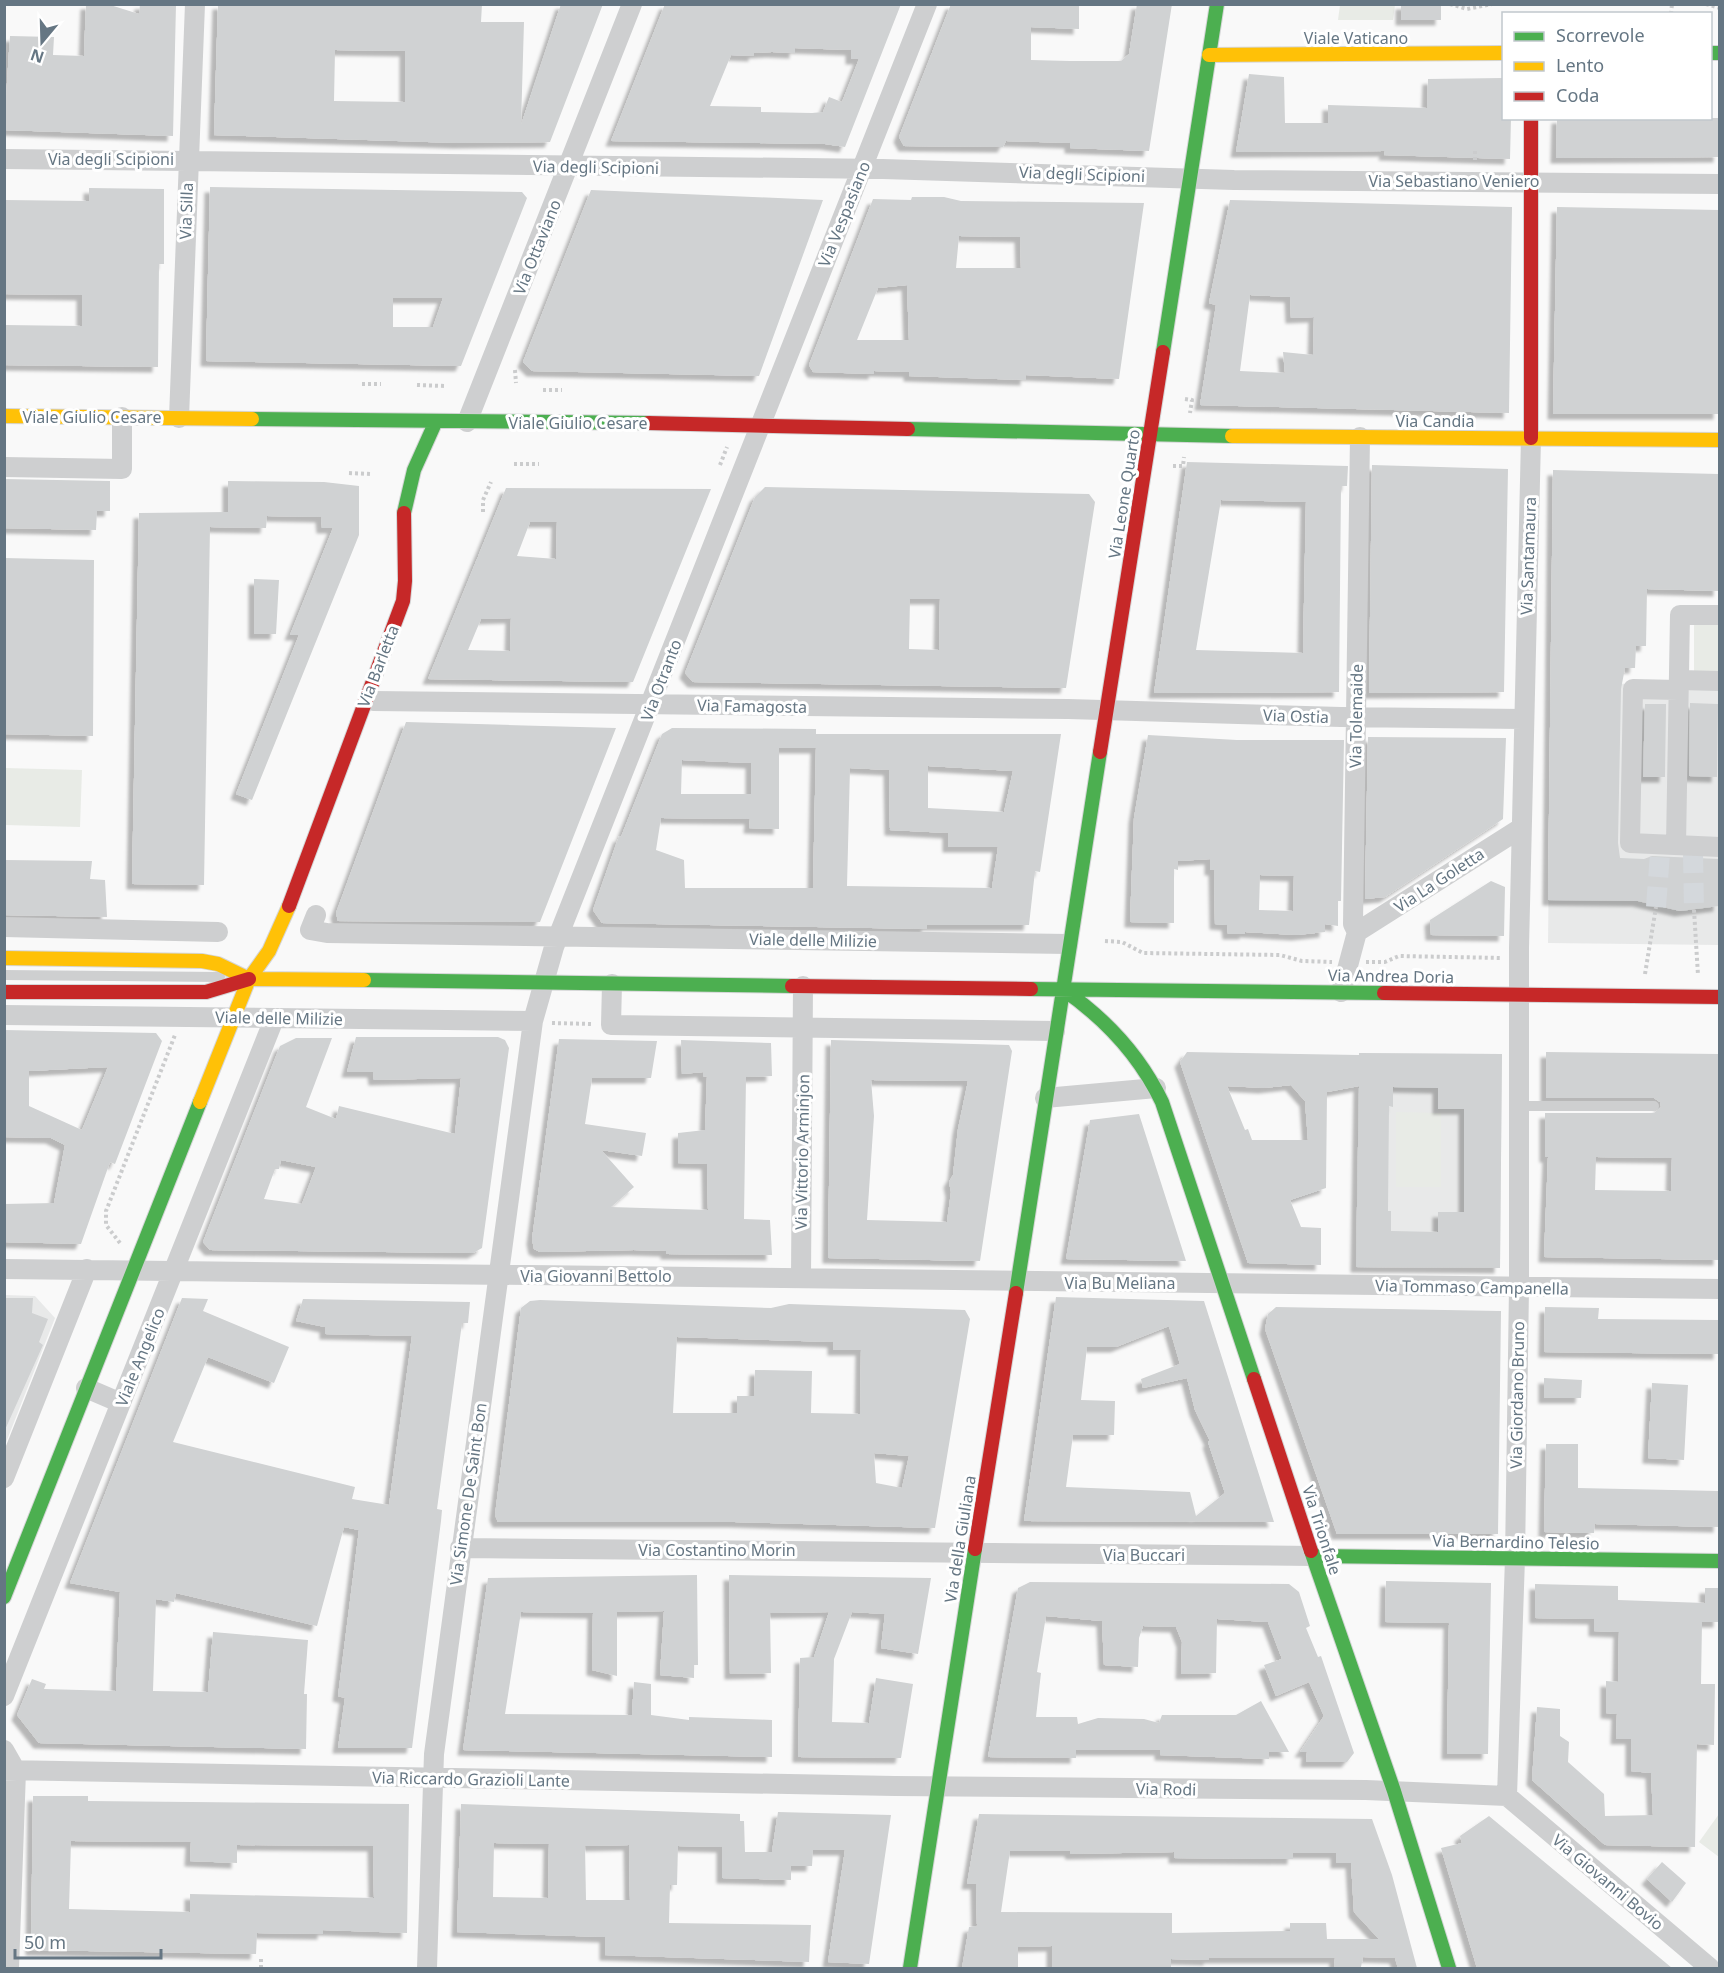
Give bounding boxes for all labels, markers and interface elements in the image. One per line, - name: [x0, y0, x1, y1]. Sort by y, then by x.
- north arrow: [12, 12, 72, 72]
- legend: [1502, 12, 1712, 120]
- text: Scorrevole: [1556, 23, 1645, 47]
- street label: Viale Vaticano: [1304, 27, 1408, 49]
- text: N: [27, 44, 47, 69]
- text: Lento: [1556, 53, 1604, 77]
- text: Coda: [1556, 83, 1599, 107]
- street label: Via degli Scipioni: [48, 148, 174, 170]
- street label: Via degli Scipioni: [533, 155, 659, 179]
- street label: Via Vespasiano: [813, 158, 875, 270]
- street label: Via degli Scipioni: [1019, 161, 1145, 187]
- street label: Via Sebastiano Veniero: [1368, 170, 1540, 192]
- street label: Via Silla: [174, 182, 198, 240]
- street label: Via Ottaviano: [508, 196, 566, 298]
- street label: Viale Giulio Cesare: [23, 406, 161, 428]
- street label: Via Candia: [1396, 410, 1474, 432]
- street label: Viale Giulio Cesare: [509, 412, 647, 434]
- street label: Via Leone Quarto: [1103, 428, 1145, 560]
- street label: Via Santamaura: [1515, 496, 1541, 616]
- street label: Via Barletta: [352, 622, 404, 710]
- street label: Via Otranto: [635, 636, 687, 724]
- street label: Via Tolemaide: [1344, 664, 1368, 768]
- street label: Via Famagosta: [697, 694, 807, 718]
- street label: Via Ostia: [1263, 704, 1329, 728]
- street label: Via La Goletta: [1390, 843, 1488, 917]
- street label: Viale delle Milizie: [749, 928, 877, 952]
- street label: Via Andrea Doria: [1328, 964, 1454, 988]
- street label: Viale delle Milizie: [215, 1006, 343, 1030]
- street label: Via Vittorio Arminjon: [790, 1074, 814, 1230]
- street label: Via Giovanni Bettolo: [520, 1265, 672, 1287]
- street label: Via Bu Meliana: [1065, 1272, 1175, 1294]
- street label: Via Tommaso Campanella: [1375, 1274, 1569, 1300]
- street label: Viale Angelico: [110, 1304, 170, 1410]
- street label: Via Giordano Bruno: [1505, 1321, 1529, 1469]
- street label: Via Simone De Saint Bon: [444, 1401, 492, 1587]
- street label: Via della Giuliana: [939, 1474, 981, 1604]
- street label: Via Trionfale: [1297, 1482, 1347, 1578]
- street label: Via Bernardino Telesio: [1432, 1530, 1600, 1554]
- street label: Via Costantino Morin: [638, 1539, 796, 1561]
- street label: Via Buccari: [1103, 1544, 1185, 1566]
- street label: Via Riccardo Grazioli Lante: [372, 1766, 570, 1792]
- street label: Via Rodi: [1136, 1777, 1196, 1801]
- street label: Via Giovanni Bovio: [1548, 1829, 1668, 1935]
- scale bar: [15, 1922, 160, 1960]
- text: 50 m: [24, 1930, 66, 1954]

